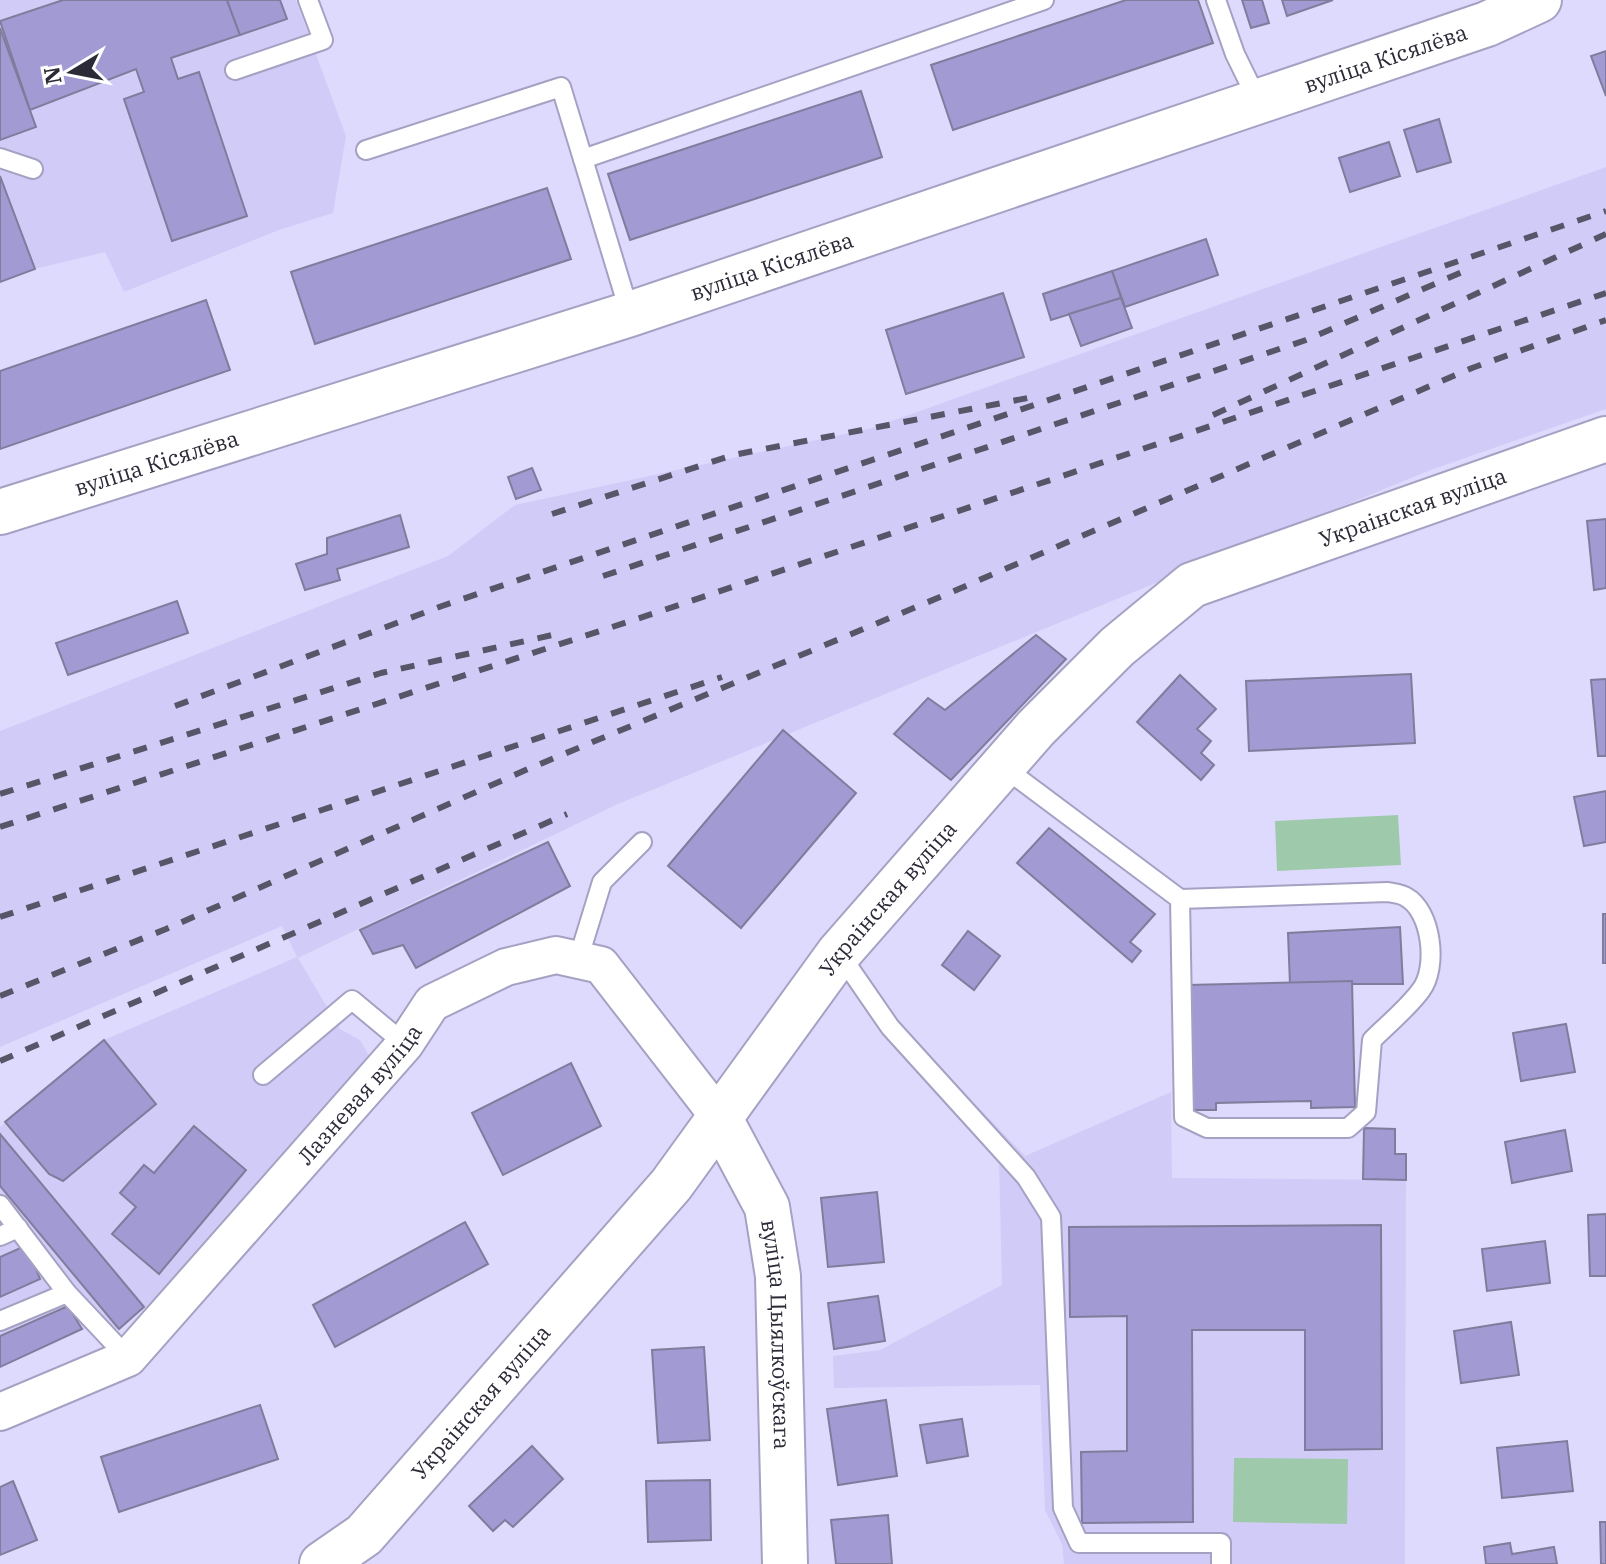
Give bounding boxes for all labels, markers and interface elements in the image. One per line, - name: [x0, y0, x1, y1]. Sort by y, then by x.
- street label: вуліца Кісялёва: [1300, 17, 1471, 99]
- north arrow: [32, 32, 112, 112]
- text: N: [36, 64, 68, 87]
- street label: вуліца Кісялёва: [686, 225, 857, 307]
- street label: вуліца Кісялёва: [71, 423, 242, 502]
- street label: Украінская вуліца: [1315, 460, 1510, 553]
- street label: Украінская вуліца: [812, 814, 962, 982]
- street label: Лазневая вуліца: [291, 1019, 428, 1170]
- street label: вуліца Цыялкоўскага: [755, 1217, 797, 1450]
- street label: Украінская вуліца: [405, 1318, 556, 1485]

